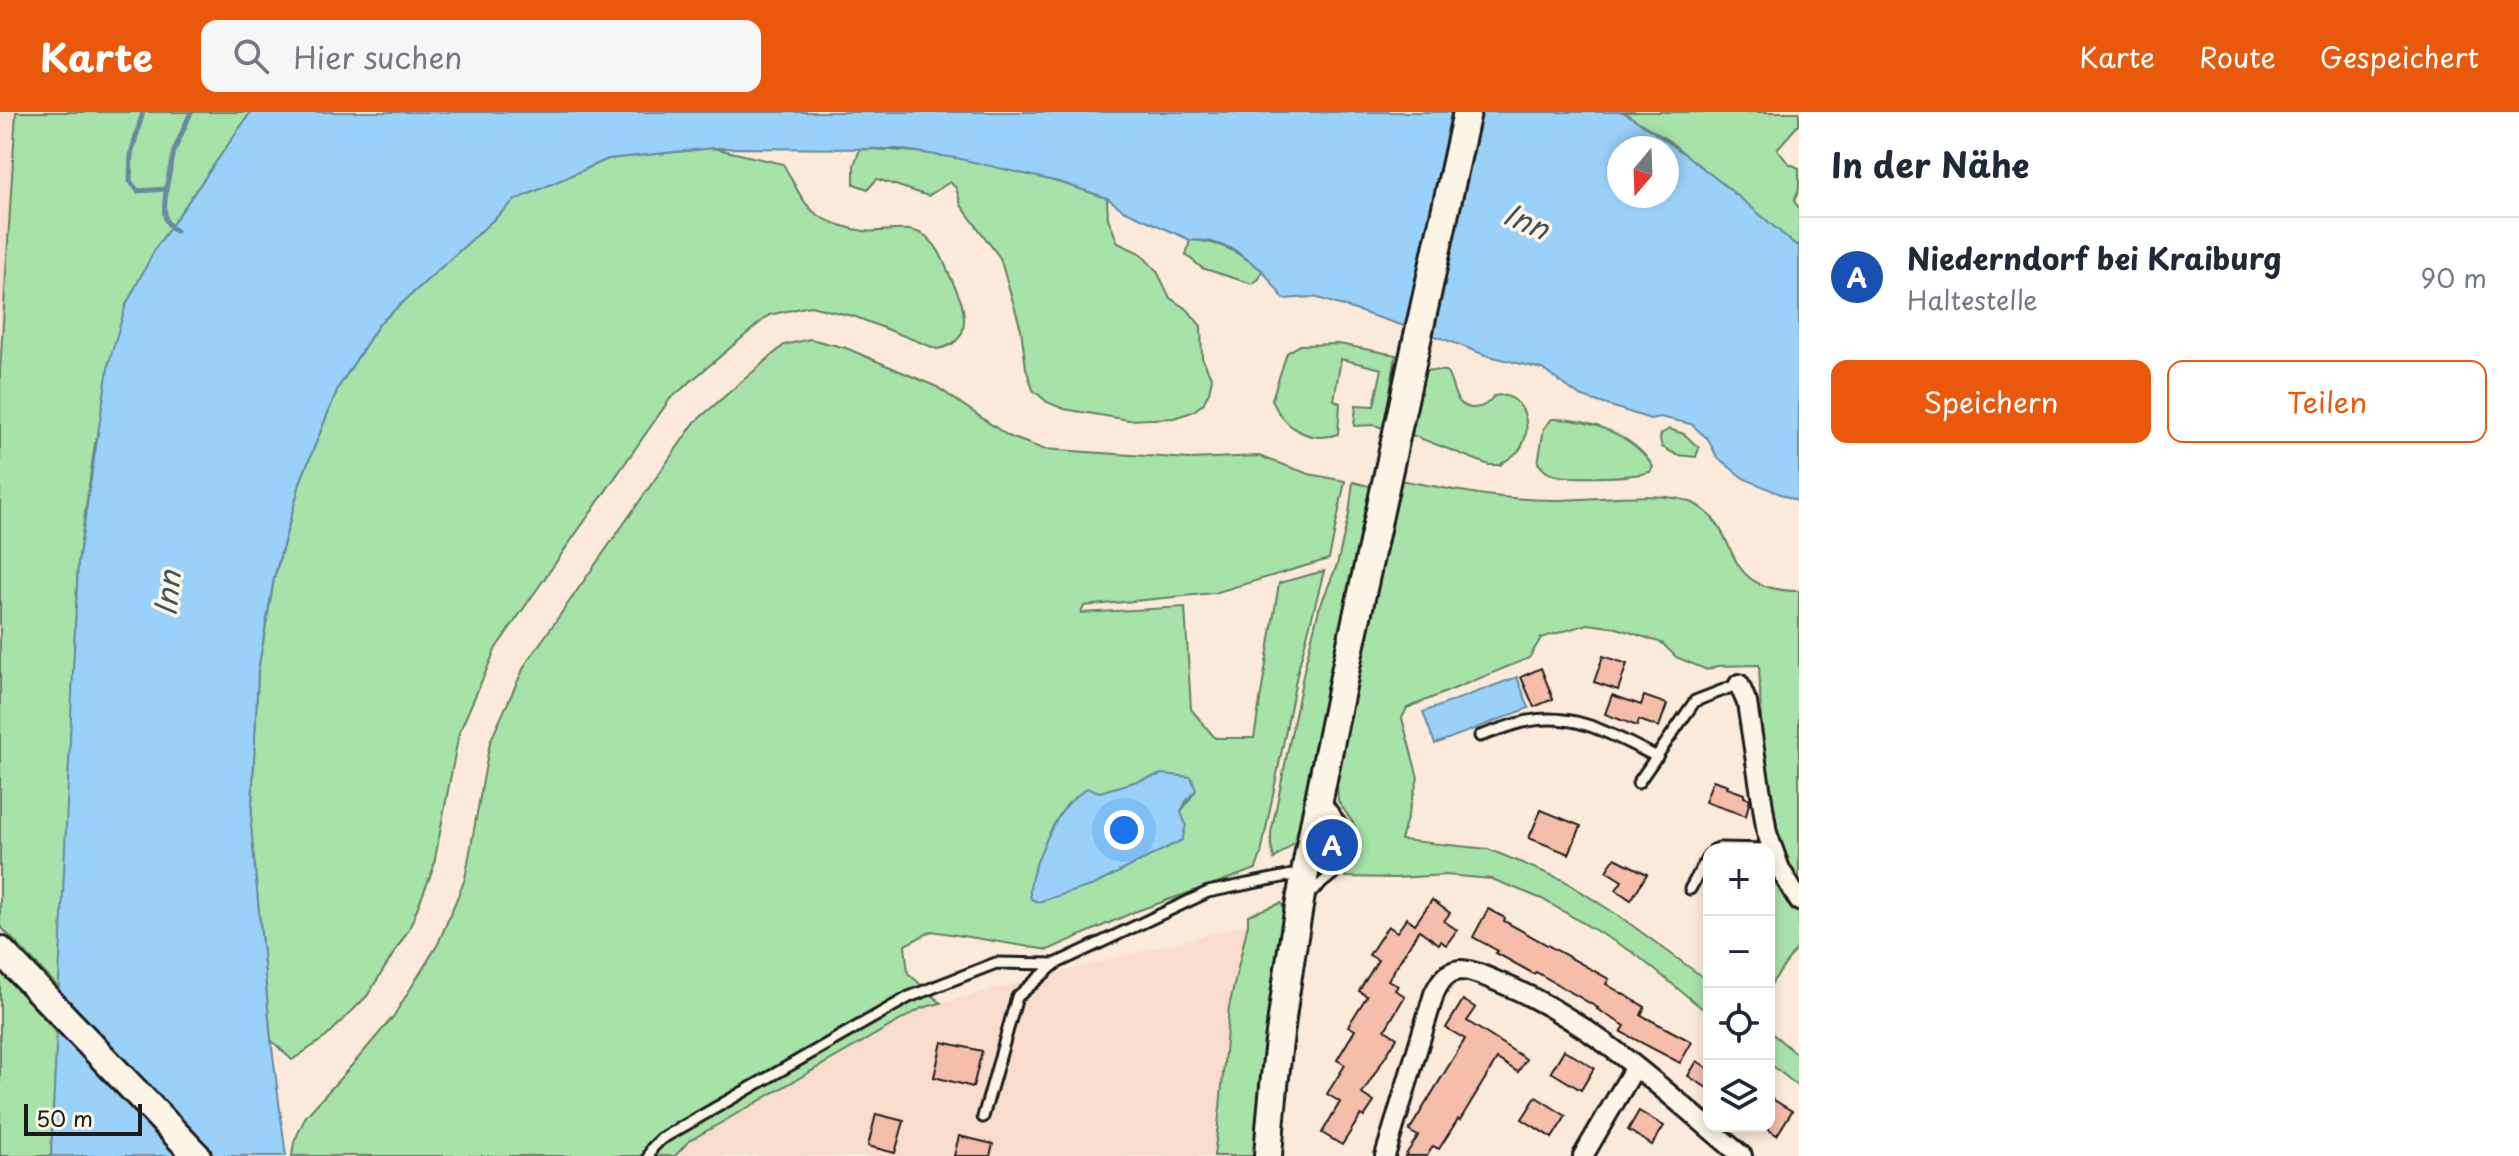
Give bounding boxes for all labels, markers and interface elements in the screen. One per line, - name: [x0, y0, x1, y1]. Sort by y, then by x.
- search box: [201, 20, 761, 92]
- text: Karte: [40, 28, 153, 85]
- icon: search: [229, 34, 273, 78]
- text: Hier suchen: [293, 34, 462, 79]
- text: Karte: [2079, 35, 2155, 78]
- text: Route: [2199, 35, 2276, 78]
- text: Gespeichert: [2320, 35, 2479, 78]
- north arrow: [1607, 136, 1679, 208]
- text: In der Nähe: [1831, 138, 2029, 190]
- water label: Inn: [1497, 190, 1559, 251]
- text: Niederndorf bei Kraiburg: [1907, 235, 2282, 280]
- text: A: [1847, 258, 1867, 297]
- text: 90 m: [2420, 258, 2487, 297]
- text: Haltestelle: [1907, 280, 2038, 319]
- button: Speichern: [1831, 360, 2151, 443]
- button: Teilen: [2167, 360, 2487, 443]
- water label: Inn: [141, 566, 191, 618]
- your location: [1104, 810, 1144, 850]
- pin: A: [1306, 815, 1358, 875]
- map controls: [1703, 844, 1775, 1132]
- button: +: [1703, 844, 1775, 916]
- button: −: [1703, 916, 1775, 988]
- button: locate: [1703, 988, 1775, 1060]
- button: layers: [1703, 1060, 1775, 1132]
- scale bar: [24, 1100, 142, 1136]
- text: 50 m: [36, 1101, 93, 1134]

